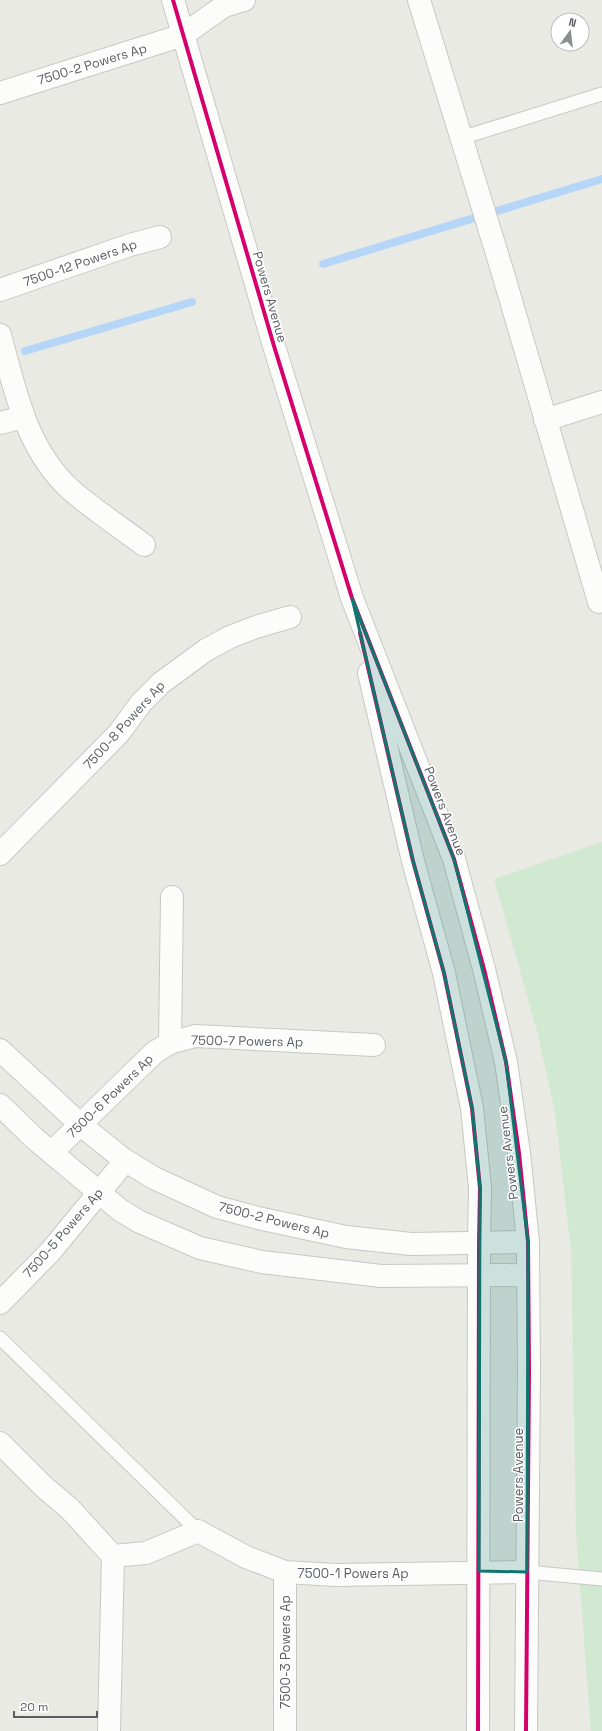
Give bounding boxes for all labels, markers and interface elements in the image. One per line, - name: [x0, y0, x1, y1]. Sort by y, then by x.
- north arrow: [550, 12, 590, 52]
- text: N: [567, 15, 578, 30]
- street label: 7500-2 Powers Ap: [35, 39, 149, 89]
- street label: 7500-12 Powers Ap: [21, 236, 139, 290]
- street label: Powers Avenue: [249, 249, 291, 345]
- street label: 7500-8 Powers Ap: [80, 677, 168, 773]
- street label: Powers Avenue: [420, 764, 470, 858]
- street label: 7500-7 Powers Ap: [191, 1032, 303, 1050]
- street label: 7500-6 Powers Ap: [63, 1050, 157, 1142]
- street label: Powers Avenue: [494, 1105, 522, 1201]
- street label: 7500-5 Powers Ap: [19, 1185, 107, 1281]
- street label: 7500-2 Powers Ap: [217, 1198, 331, 1242]
- street label: Powers Avenue: [510, 1428, 527, 1522]
- street label: 7500-1 Powers Ap: [297, 1565, 409, 1582]
- street label: 7500-3 Powers Ap: [277, 1595, 294, 1709]
- scale bar: [14, 1693, 97, 1719]
- text: 20 m: [20, 1699, 48, 1715]

